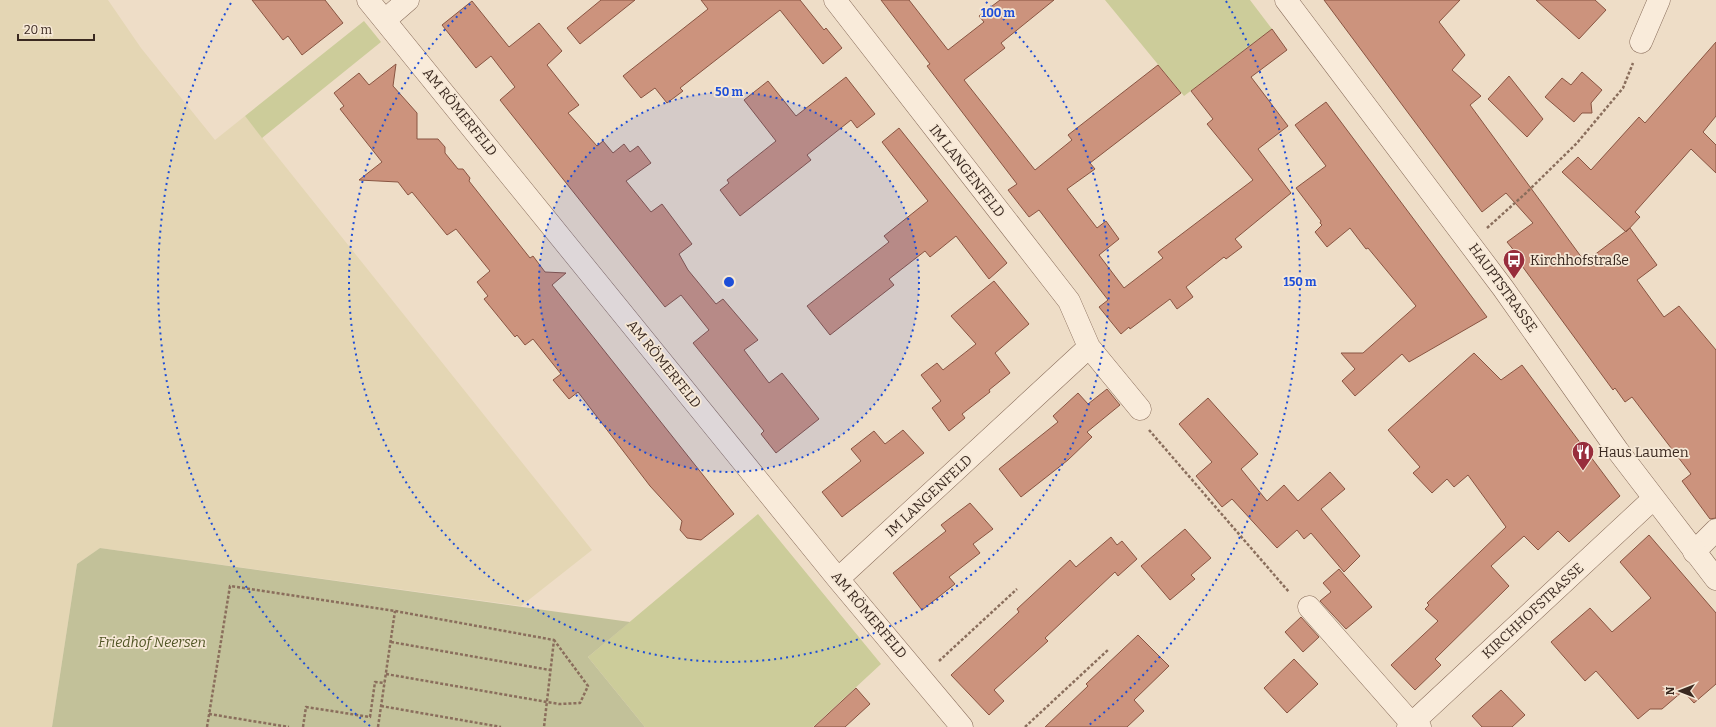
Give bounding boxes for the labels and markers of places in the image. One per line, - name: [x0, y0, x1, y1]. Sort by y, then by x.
- bus stop icon: Kirchhofstraße: [1501, 247, 1527, 280]
- place label: Kirchhofstraße: [1530, 252, 1629, 269]
- centre of rings: [722, 275, 736, 289]
- restaurant icon: Haus Laumen: [1570, 439, 1596, 472]
- place label: Haus Laumen: [1598, 444, 1689, 461]

